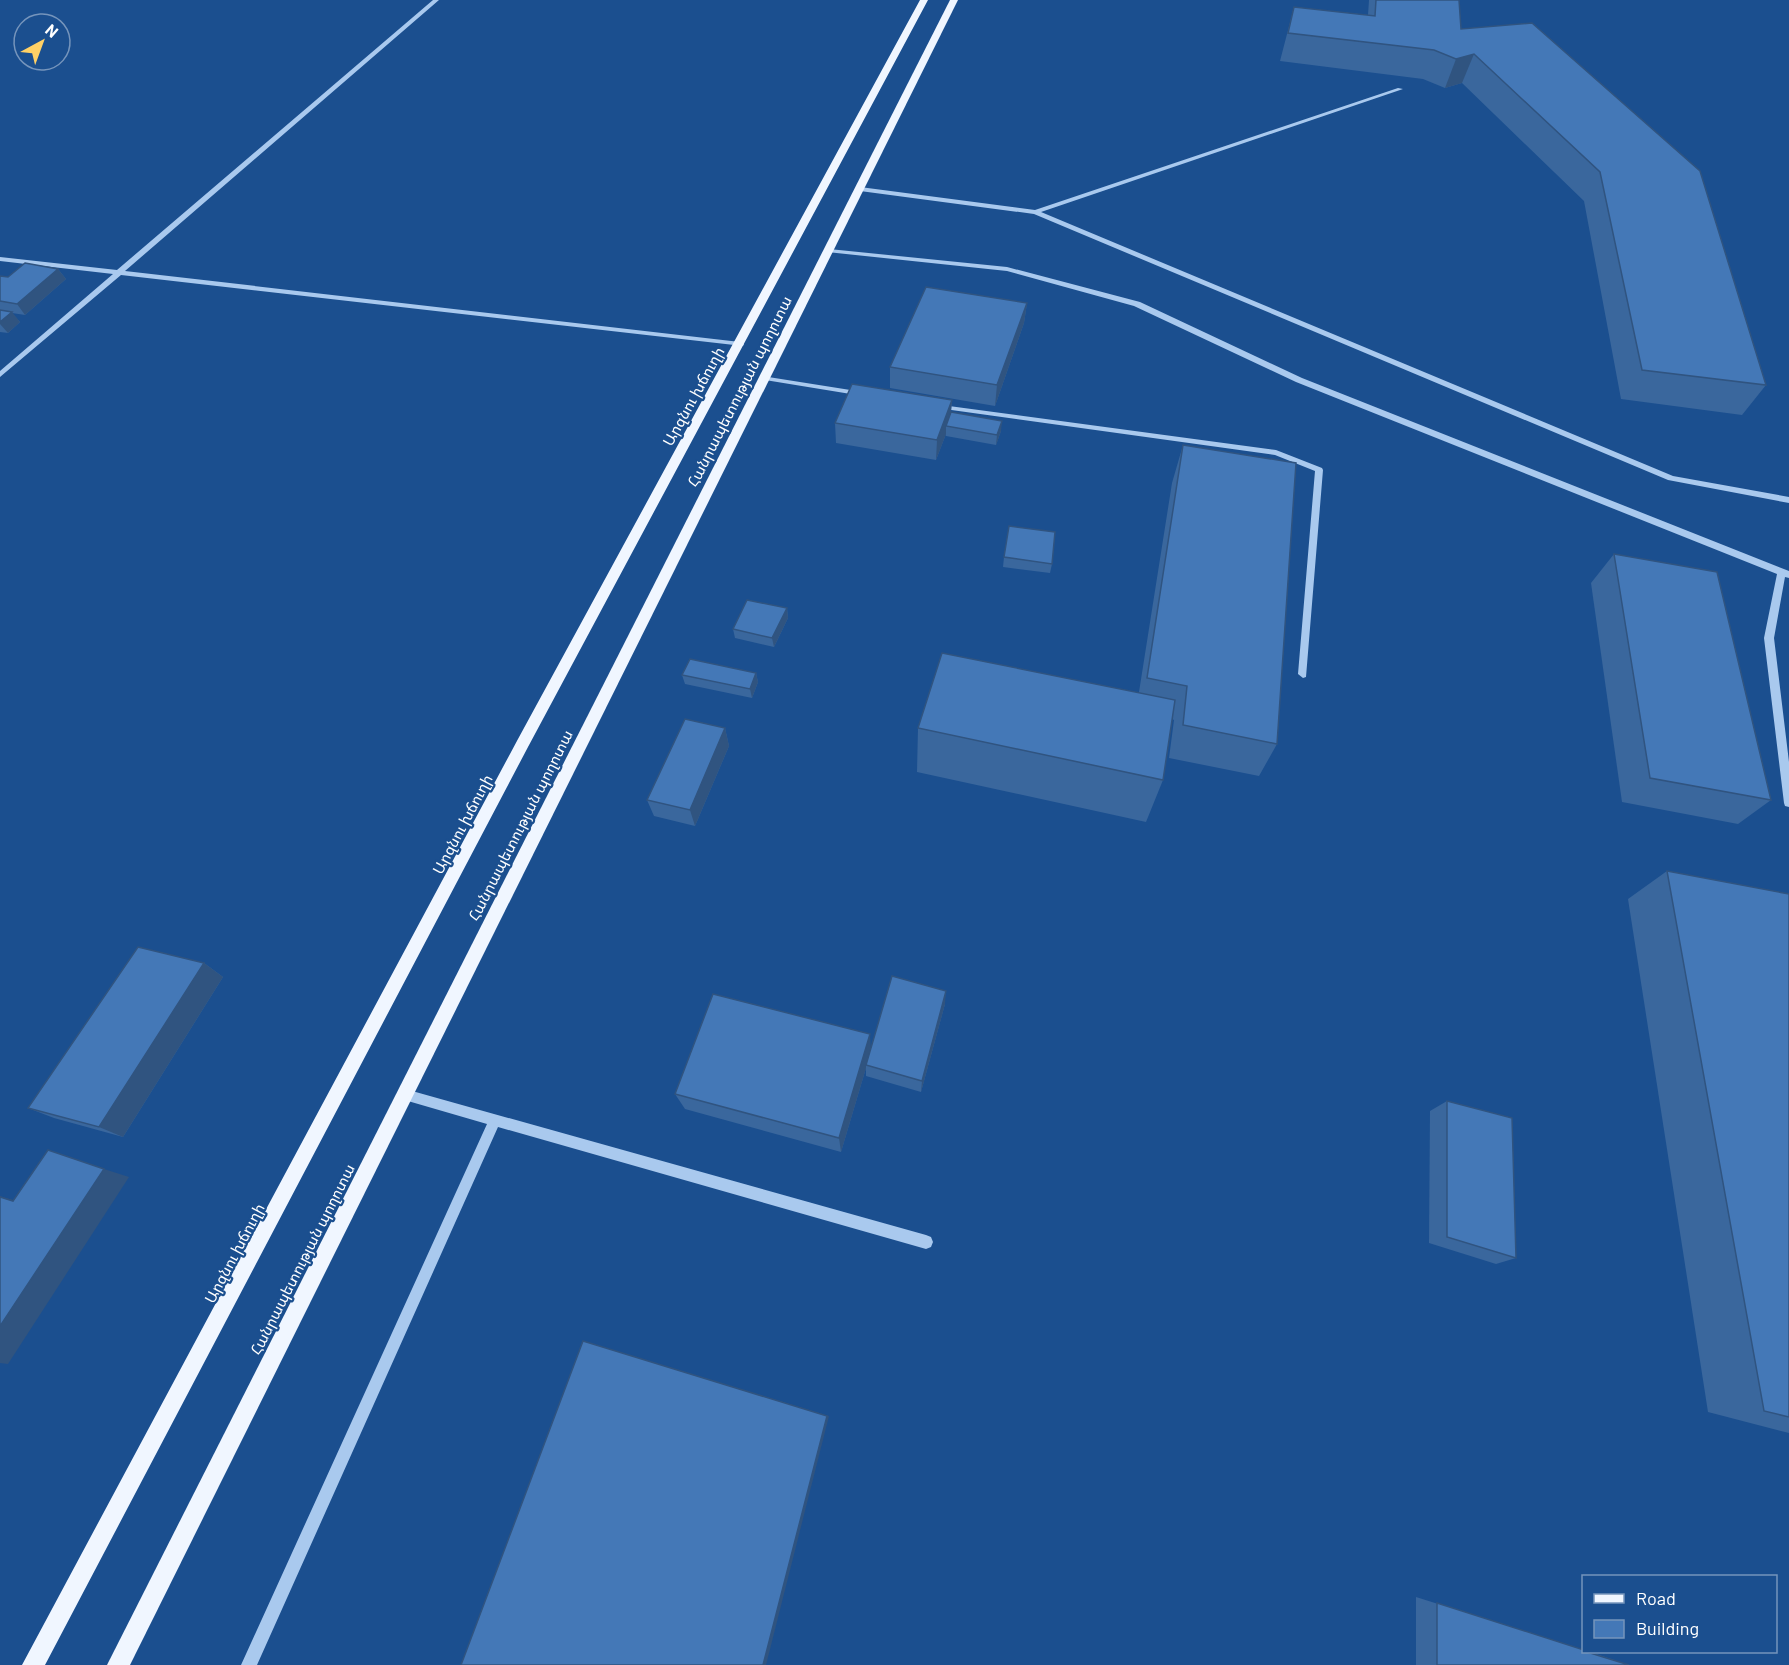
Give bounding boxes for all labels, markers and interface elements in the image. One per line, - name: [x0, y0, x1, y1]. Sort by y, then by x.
- north arrow: [12, 12, 72, 72]
- text: N: [42, 20, 62, 41]
- street label: Հանրապետության պողոտա: [683, 293, 796, 490]
- street label: Արզնու խճուղի: [658, 343, 728, 449]
- street label: Հանրապետության պողոտա: [464, 727, 577, 924]
- street label: Արզնու խճուղի: [428, 771, 497, 877]
- street label: Հանրապետության պողոտա: [246, 1161, 359, 1358]
- street label: Արզնու խճուղի: [200, 1200, 269, 1306]
- legend: [1582, 1575, 1777, 1653]
- text: Road: [1636, 1587, 1676, 1609]
- text: Building: [1636, 1617, 1699, 1639]

